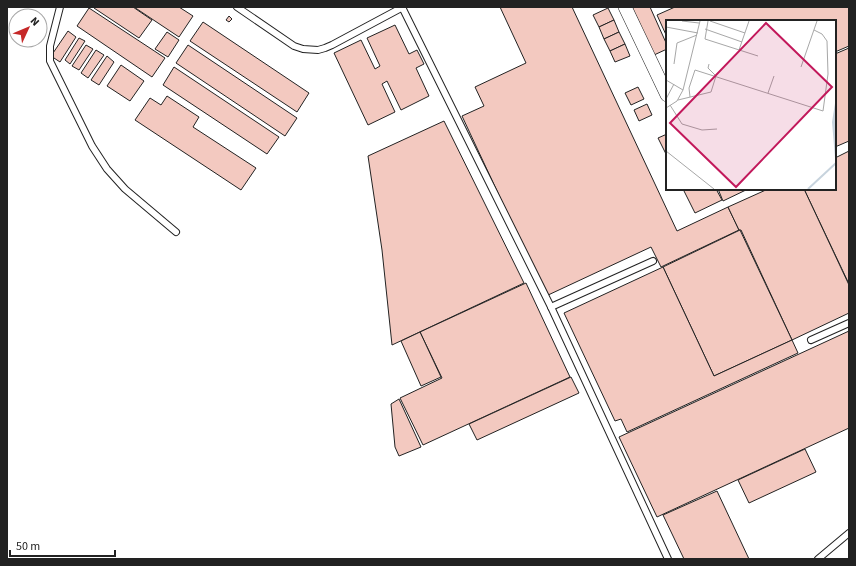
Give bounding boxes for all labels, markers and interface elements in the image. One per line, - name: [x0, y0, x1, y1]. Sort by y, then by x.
- north arrow: [8, 8, 48, 48]
- text: N: [27, 14, 43, 29]
- inset map: [666, 20, 836, 190]
- scale bar: [10, 532, 115, 558]
- text: 50 m: [16, 538, 40, 555]

